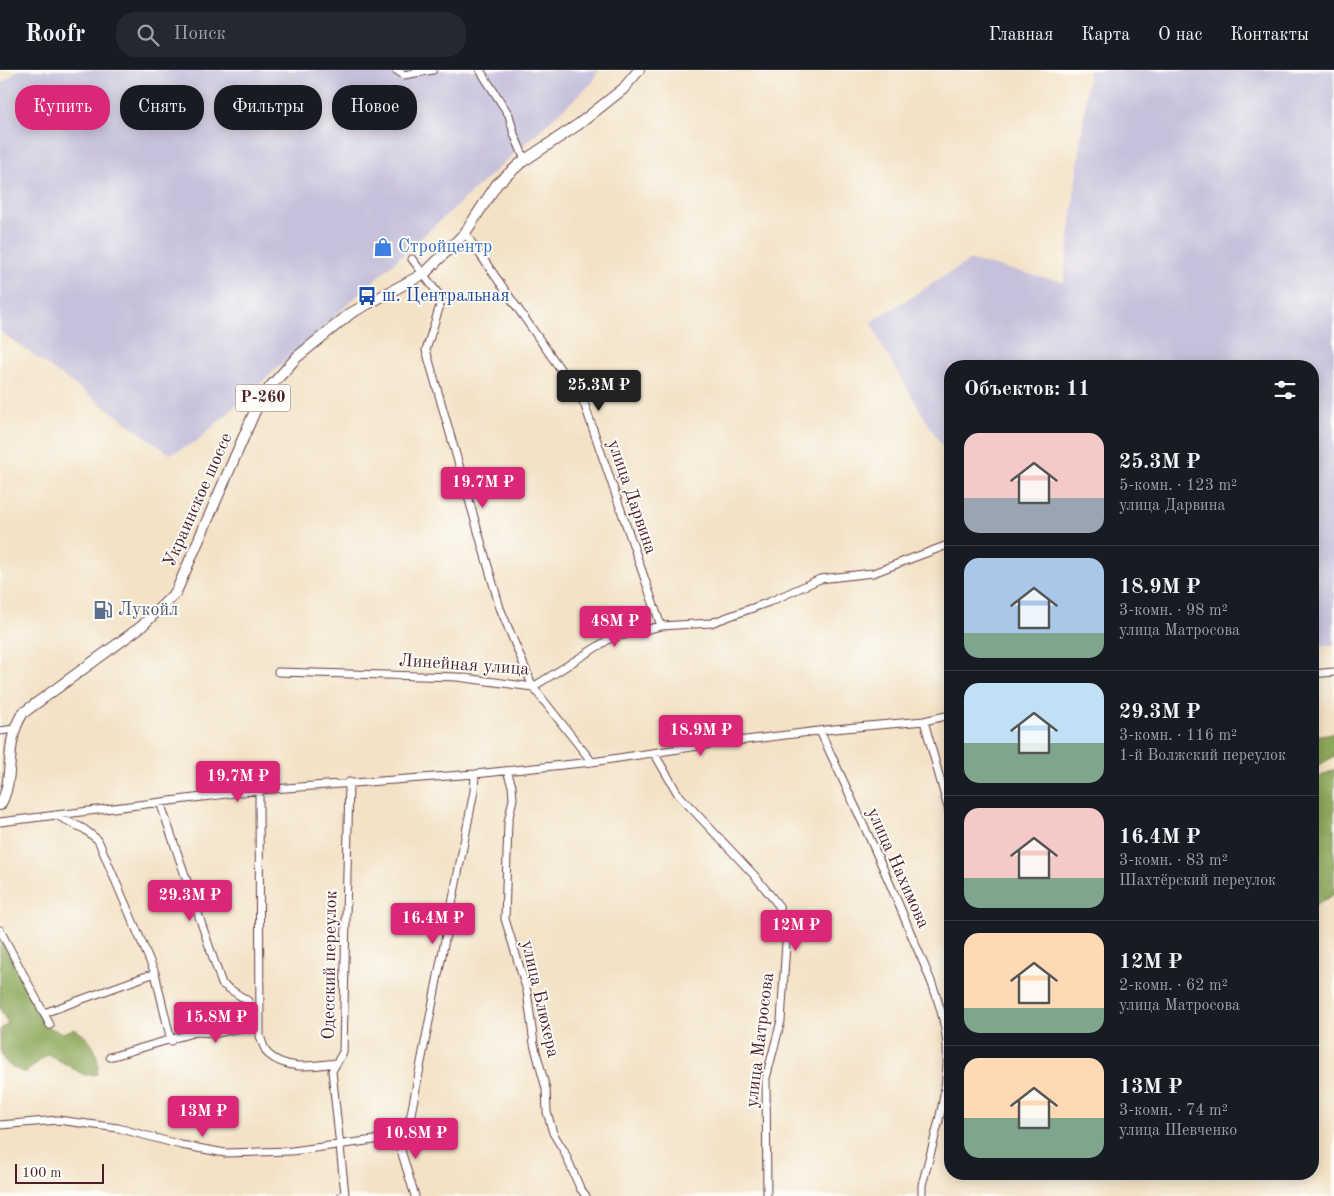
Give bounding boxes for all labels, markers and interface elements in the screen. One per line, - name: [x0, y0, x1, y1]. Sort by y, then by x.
- search box: [116, 12, 466, 57]
- icon: search: [134, 21, 162, 49]
- text: Roofr: [25, 23, 86, 47]
- text: Поиск: [174, 25, 226, 44]
- text: Главная: [989, 26, 1053, 44]
- text: Карта: [1081, 26, 1130, 44]
- text: О нас: [1158, 26, 1202, 44]
- text: Контакты: [1230, 26, 1309, 44]
- chip: Купить: [15, 85, 110, 130]
- chip: Снять: [120, 85, 204, 130]
- chip: Фильтры: [214, 85, 322, 130]
- chip: Новое: [332, 85, 417, 130]
- shop icon: Стройцентр: [372, 236, 394, 258]
- place label: Стройцентр: [398, 238, 492, 256]
- bus stop icon: ш. Центральная: [356, 285, 378, 307]
- place label: ш. Центральная: [382, 287, 510, 305]
- pin: 25.3M ₽: [553, 370, 645, 412]
- icon: filters: [1271, 376, 1299, 404]
- text: 25.3M ₽: [568, 378, 630, 394]
- text: Объектов: 11: [964, 379, 1090, 400]
- road number: Р-260: [236, 384, 290, 412]
- street label: Украинское шоссе: [160, 430, 236, 570]
- street label: улица Дарвина: [604, 437, 660, 557]
- text: 25.3M ₽: [1119, 452, 1201, 473]
- icon: home: [1004, 453, 1064, 513]
- pin: 19.7M ₽: [437, 466, 529, 509]
- text: 19.7M ₽: [452, 475, 514, 491]
- text: 5-комн. · 123 m²: [1119, 478, 1237, 494]
- text: улица Дарвина: [1119, 498, 1225, 514]
- text: 18.9M ₽: [1119, 577, 1201, 598]
- icon: home: [1004, 578, 1064, 638]
- fuel station icon: Лукойл: [92, 599, 114, 621]
- place label: Лукойл: [118, 601, 178, 619]
- text: 3-комн. · 98 m²: [1119, 603, 1228, 619]
- pin: 48M ₽: [580, 606, 650, 648]
- text: 48M ₽: [591, 614, 639, 630]
- text: улица Матросова: [1119, 623, 1240, 639]
- street label: Линейная улица: [398, 651, 530, 679]
- text: 29.3M ₽: [1119, 702, 1201, 723]
- icon: home: [1004, 703, 1064, 763]
- pin: 18.9M ₽: [655, 714, 747, 757]
- text: 18.9M ₽: [670, 723, 732, 739]
- text: 3-комн. · 116 m²: [1119, 728, 1237, 744]
- text: 1-й Волжский переулок: [1119, 748, 1286, 764]
- pin: 19.7M ₽: [192, 760, 284, 803]
- text: 19.7M ₽: [207, 769, 269, 785]
- street label: улица Нахимова: [863, 805, 933, 931]
- text: 16.4M ₽: [1119, 827, 1201, 848]
- icon: home: [1004, 828, 1064, 888]
- text: 3-комн. · 83 m²: [1119, 853, 1228, 869]
- text: Шахтёрский переулок: [1119, 873, 1276, 889]
- pin: 29.3M ₽: [144, 880, 236, 922]
- text: 29.3M ₽: [159, 888, 221, 904]
- street label: Одесский переулок: [320, 890, 340, 1040]
- pin: 16.4M ₽: [387, 902, 479, 945]
- pin: 12M ₽: [761, 910, 831, 952]
- text: 16.4M ₽: [402, 911, 464, 927]
- text: 12M ₽: [772, 918, 820, 934]
- street label: улица Блюхера: [518, 939, 562, 1060]
- text: 12M ₽: [1119, 952, 1183, 973]
- icon: home: [1004, 953, 1064, 1013]
- street label: улица Матросова: [743, 971, 777, 1109]
- text: 2-комн. · 62 m²: [1119, 978, 1228, 994]
- text: улица Матросова: [1119, 998, 1240, 1014]
- pin: 15.8M ₽: [170, 1002, 262, 1044]
- text: 15.8M ₽: [185, 1010, 247, 1026]
- text: 13M ₽: [1119, 1077, 1183, 1098]
- icon: home: [1004, 1078, 1064, 1138]
- pin: 13M ₽: [168, 1096, 238, 1138]
- text: 3-комн. · 74 m²: [1119, 1103, 1228, 1119]
- text: 13M ₽: [179, 1104, 227, 1120]
- pin: 10.8M ₽: [370, 1118, 462, 1160]
- text: улица Шевченко: [1119, 1123, 1237, 1139]
- text: 10.8M ₽: [385, 1126, 447, 1142]
- scale bar: [15, 1161, 104, 1184]
- text: 100 m: [22, 1166, 61, 1180]

